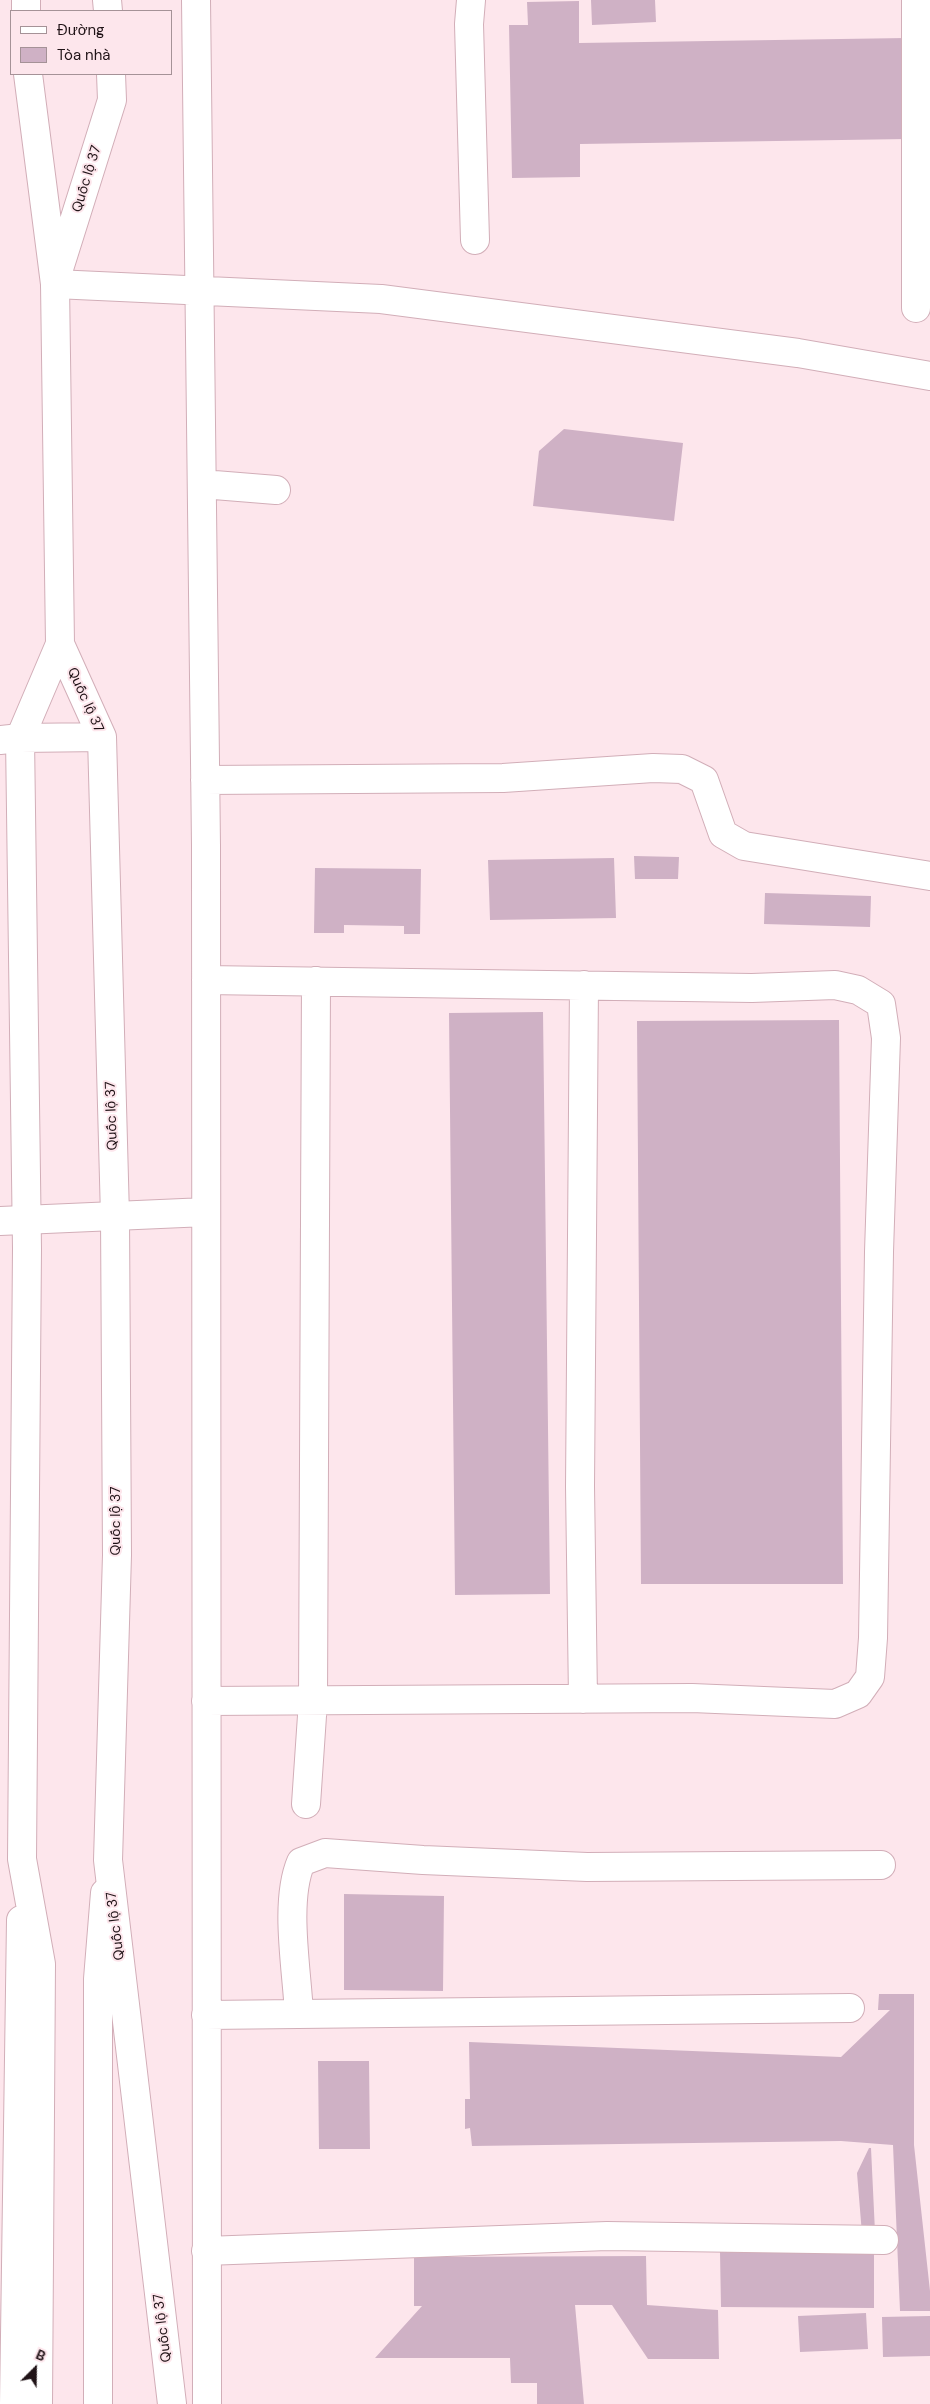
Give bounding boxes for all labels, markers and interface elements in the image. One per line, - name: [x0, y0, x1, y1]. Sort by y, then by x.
- legend: [10, 10, 172, 75]
- text: Đường: [57, 20, 105, 40]
- text: Tòa nhà: [57, 45, 111, 65]
- street label: Quốc lộ 37: [69, 144, 105, 214]
- street label: Quốc lộ 37: [63, 665, 107, 735]
- street label: Quốc lộ 37: [102, 1081, 122, 1151]
- street label: Quốc lộ 37: [108, 1486, 124, 1556]
- street label: Quốc lộ 37: [103, 1891, 129, 1961]
- street label: Quốc lộ 37: [150, 2293, 176, 2363]
- north arrow: [10, 2344, 60, 2394]
- text: B: [33, 2345, 48, 2365]

